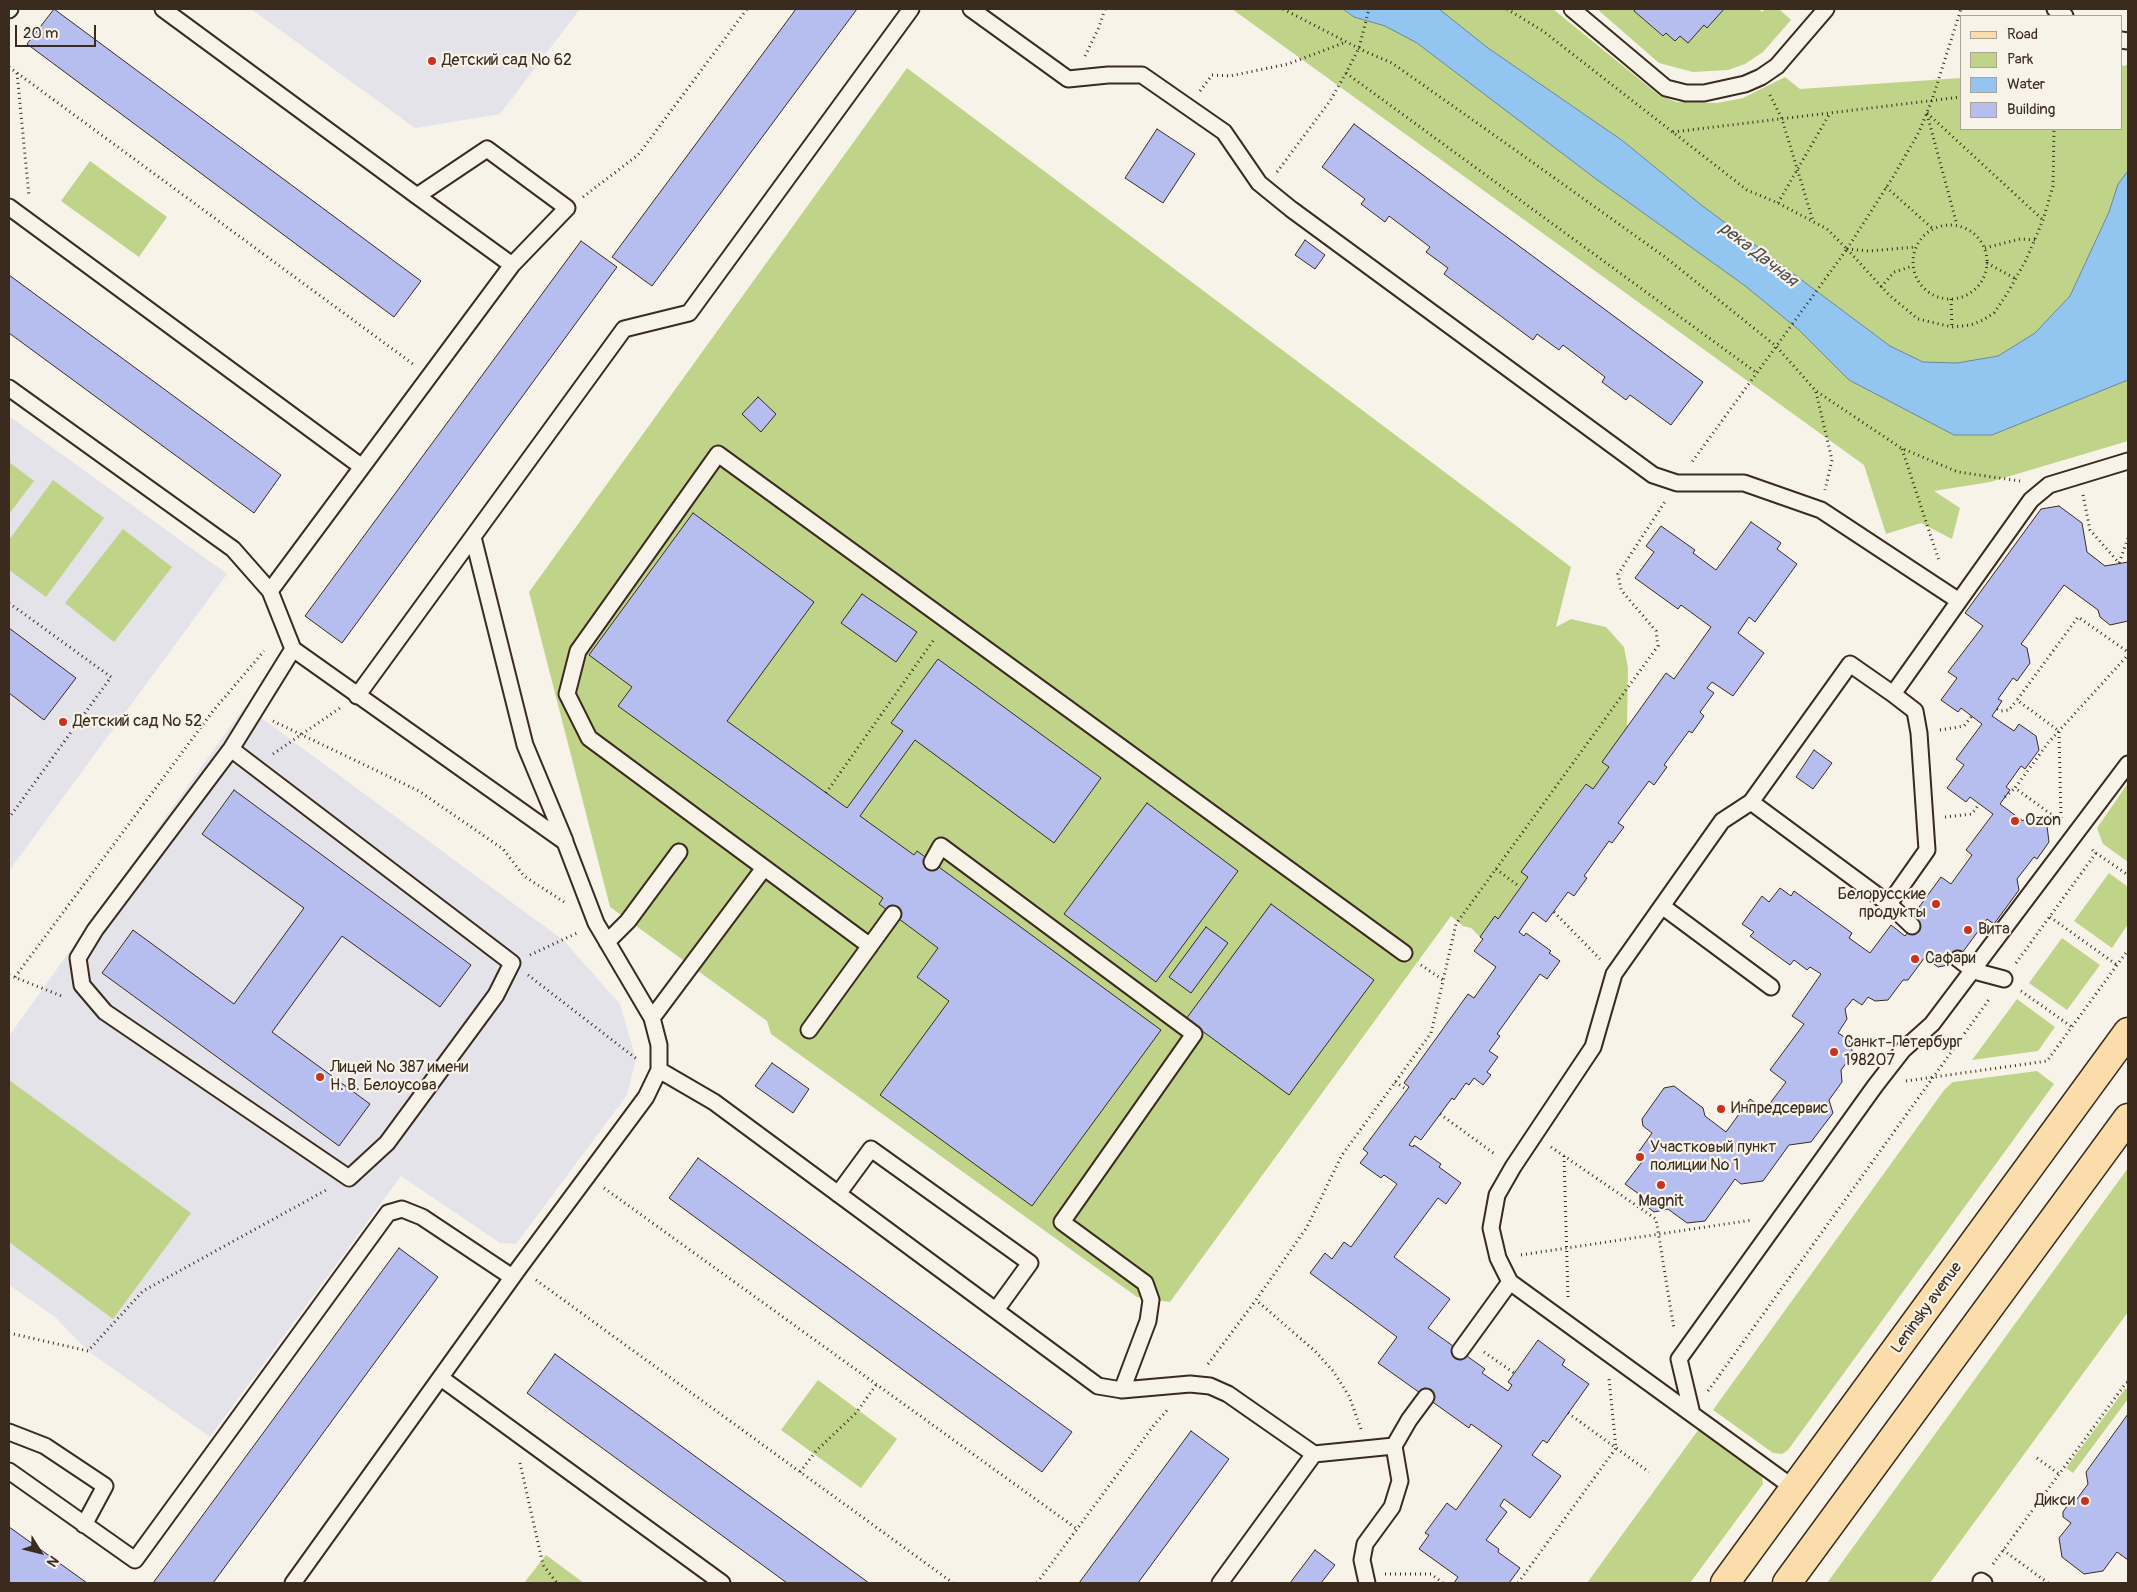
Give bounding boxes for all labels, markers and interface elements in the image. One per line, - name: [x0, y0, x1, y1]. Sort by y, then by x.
- scale bar: [18, 15, 99, 47]
- legend: [1960, 15, 2122, 130]
- text: 20 m: [23, 24, 58, 43]
- text: Road: [2007, 25, 2038, 44]
- text: Park: [2007, 50, 2033, 69]
- place label: Детский сад № 62: [442, 51, 572, 71]
- marker: Детский сад № 62: [426, 55, 438, 67]
- text: Water: [2007, 75, 2045, 94]
- text: Building: [2007, 100, 2055, 119]
- water label: река Дачная: [1715, 218, 1801, 292]
- place label: Детский сад № 52: [73, 712, 202, 732]
- marker: Детский сад № 52: [57, 716, 69, 728]
- place label: Ozon: [2025, 811, 2061, 831]
- marker: Ozon: [2009, 815, 2021, 827]
- place label: Белорусские продукты: [1838, 885, 1926, 923]
- marker: Белорусские продукты: [1930, 898, 1942, 910]
- place label: Вита: [1978, 920, 2010, 940]
- marker: Вита: [1962, 924, 1974, 936]
- place label: Сафари: [1925, 949, 1976, 969]
- marker: Сафари: [1909, 953, 1921, 965]
- place label: Санкт-Петербург 198207: [1844, 1033, 1962, 1071]
- marker: Санкт-Петербург 198207: [1828, 1046, 1840, 1058]
- place label: Лицей № 387 имени Н. В. Белоусова: [330, 1058, 468, 1096]
- marker: Лицей № 387 имени Н. В. Белоусова: [314, 1071, 326, 1083]
- place label: Инпредсервис: [1731, 1099, 1828, 1119]
- marker: Инпредсервис: [1715, 1103, 1727, 1115]
- place label: Участковый пункт полиции № 1: [1650, 1138, 1776, 1176]
- marker: Участковый пункт полиции № 1: [1634, 1151, 1646, 1163]
- marker: Magnit: [1655, 1179, 1667, 1191]
- place label: Magnit: [1638, 1192, 1684, 1212]
- street label: Leninsky avenue: [1887, 1259, 1967, 1357]
- place label: Дикси: [2035, 1491, 2075, 1511]
- marker: Дикси: [2079, 1495, 2091, 1507]
- north arrow: [15, 1527, 65, 1577]
- text: N: [43, 1552, 62, 1570]

